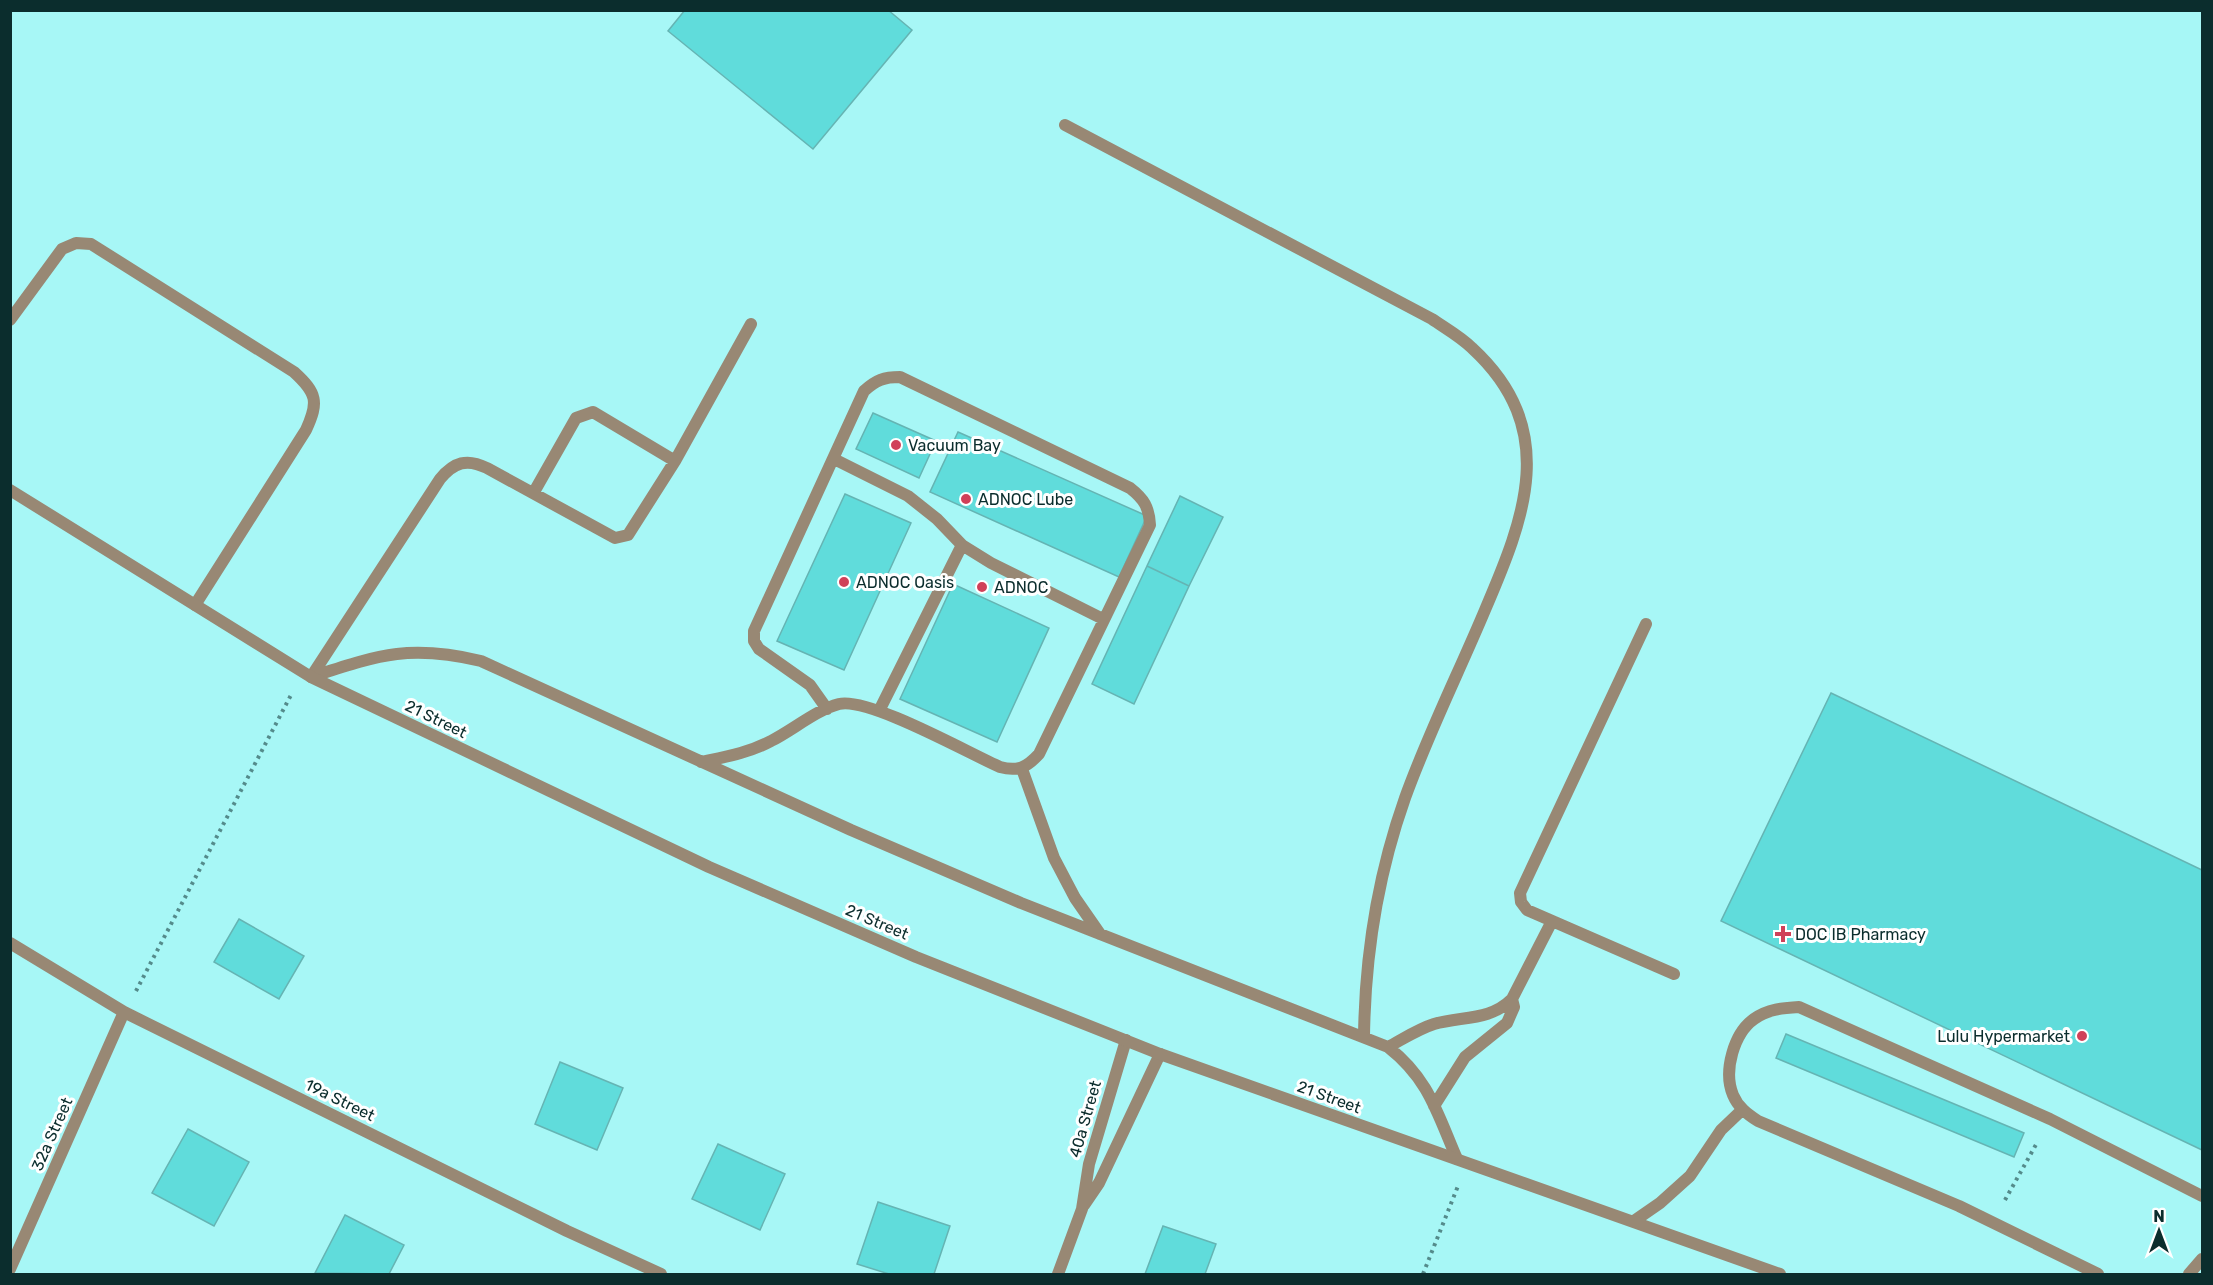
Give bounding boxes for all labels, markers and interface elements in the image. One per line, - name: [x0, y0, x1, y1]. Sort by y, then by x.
- place label: Vacuum Bay: [908, 436, 1001, 455]
- marker: Vacuum Bay: [889, 438, 903, 452]
- place label: ADNOC Lube: [978, 490, 1073, 509]
- marker: ADNOC Lube: [959, 492, 973, 506]
- place label: ADNOC Oasis: [856, 573, 954, 592]
- marker: ADNOC Oasis: [837, 575, 851, 589]
- place label: ADNOC: [994, 578, 1048, 597]
- marker: ADNOC: [975, 580, 989, 594]
- street label: 21 Street: [402, 696, 470, 742]
- street label: 21 Street: [843, 900, 911, 944]
- place label: DOC IB Pharmacy: [1795, 925, 1926, 944]
- marker: DOC IB Pharmacy: [1776, 927, 1790, 941]
- place label: Lulu Hypermarket: [1937, 1027, 2070, 1046]
- marker: Lulu Hypermarket: [2075, 1029, 2089, 1043]
- street label: 19a Street: [302, 1075, 378, 1125]
- street label: 21 Street: [1295, 1077, 1363, 1117]
- street label: 40a Street: [1065, 1078, 1105, 1160]
- street label: 32a Street: [27, 1094, 77, 1174]
- north arrow: [2129, 1201, 2189, 1261]
- text: N: [2153, 1207, 2165, 1226]

